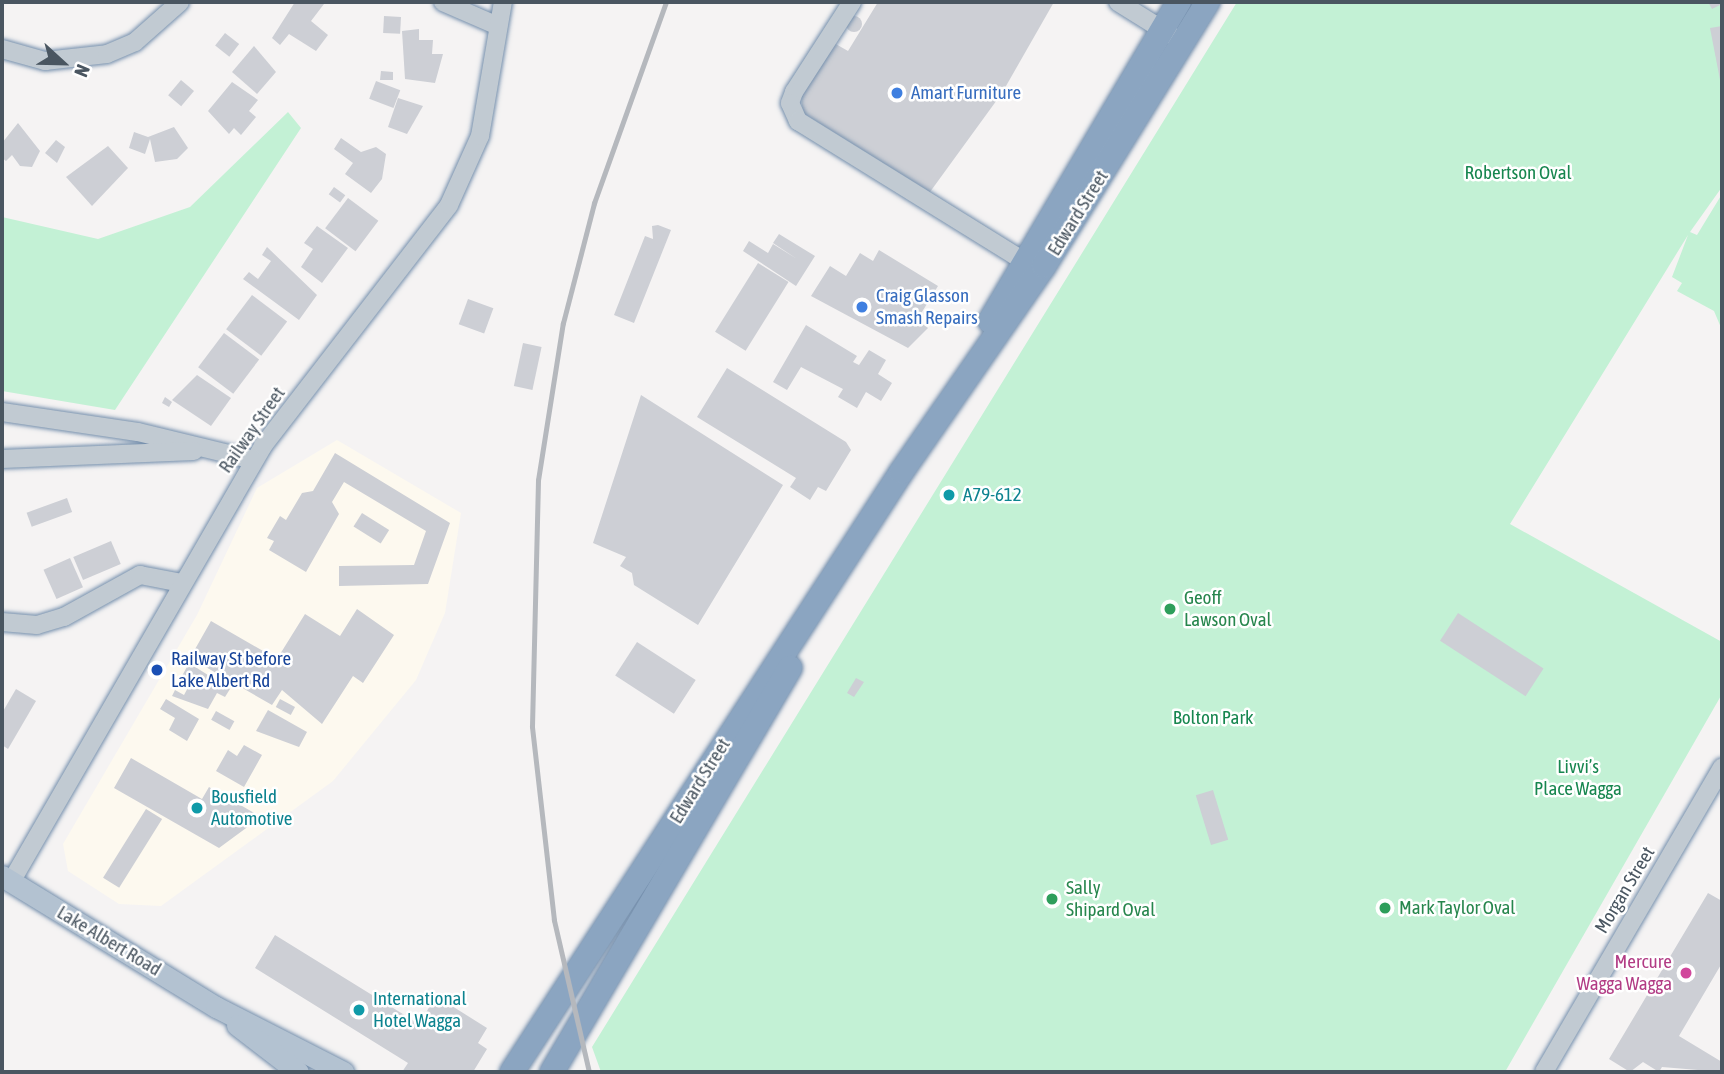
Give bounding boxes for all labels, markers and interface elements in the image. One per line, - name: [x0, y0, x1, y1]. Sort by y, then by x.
- north arrow: [28, 28, 98, 98]
- text: N: [70, 62, 95, 80]
- place label: Amart Furniture: [911, 82, 1021, 104]
- marker: Amart Furniture: [889, 85, 905, 101]
- park label: Robertson Oval: [1464, 162, 1572, 184]
- street label: Edward Street: [1043, 166, 1113, 260]
- place label: Craig Glasson Smash Repairs: [876, 285, 978, 329]
- marker: Craig Glasson Smash Repairs: [854, 299, 870, 315]
- street label: Railway Street: [214, 383, 290, 477]
- place label: A79-612: [963, 484, 1022, 506]
- marker: A79-612: [941, 487, 957, 503]
- place label: Geoff Lawson Oval: [1184, 587, 1272, 631]
- marker: Geoff Lawson Oval: [1162, 601, 1178, 617]
- place label: Railway St before Lake Albert Rd: [171, 648, 291, 692]
- marker: Railway St before Lake Albert Rd: [149, 662, 165, 678]
- park label: Bolton Park: [1173, 707, 1253, 729]
- street label: Edward Street: [665, 734, 735, 828]
- park label: Livvi’s Place Wagga: [1534, 756, 1622, 800]
- place label: Bousfield Automotive: [211, 786, 292, 830]
- marker: Bousfield Automotive: [189, 800, 205, 816]
- street label: Morgan Street: [1590, 843, 1660, 937]
- place label: Sally Shipard Oval: [1066, 877, 1155, 921]
- marker: Sally Shipard Oval: [1044, 891, 1060, 907]
- place label: Mark Taylor Oval: [1399, 897, 1515, 919]
- marker: Mark Taylor Oval: [1377, 900, 1393, 916]
- street label: Lake Albert Road: [53, 901, 165, 981]
- place label: Mercure Wagga Wagga: [1576, 951, 1672, 995]
- marker: Mercure Wagga Wagga: [1678, 965, 1694, 981]
- place label: International Hotel Wagga: [373, 988, 466, 1032]
- marker: International Hotel Wagga: [351, 1002, 367, 1018]

